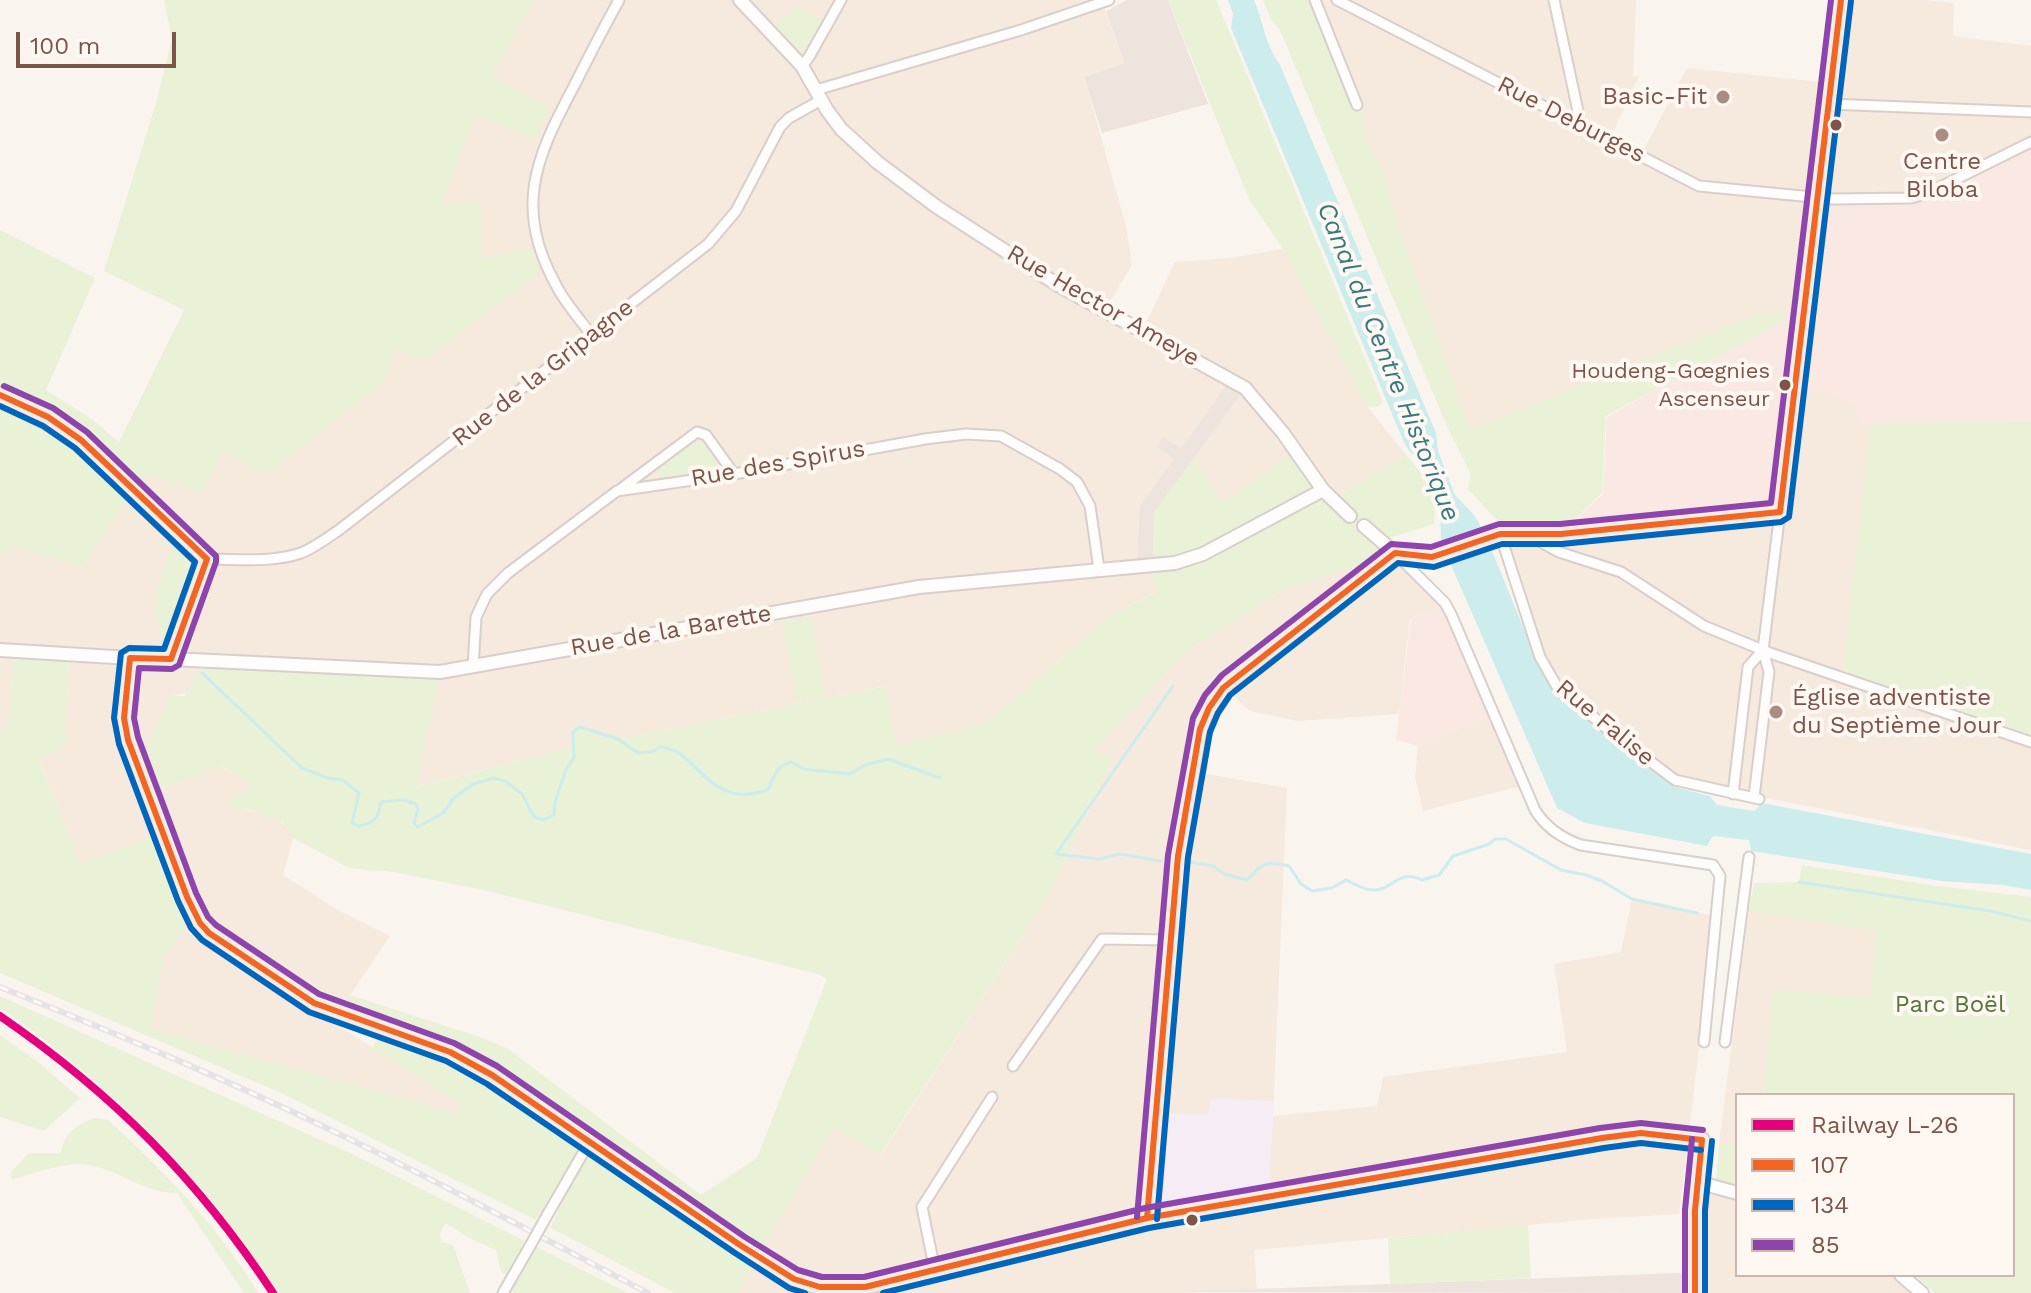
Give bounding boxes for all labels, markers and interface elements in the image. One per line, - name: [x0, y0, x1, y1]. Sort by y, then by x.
- scale bar: [20, 16, 180, 66]
- text: 100 m: [30, 32, 100, 60]
- street label: Rue Deburges: [1492, 70, 1650, 170]
- place label: Basic-Fit: [1602, 83, 1707, 111]
- marker: Basic-Fit: [1714, 88, 1732, 106]
- unlabelled marker: [1828, 117, 1844, 133]
- marker: Centre Biloba: [1933, 126, 1951, 144]
- place label: Centre Biloba: [1903, 148, 1981, 204]
- water label: Canal du Centre Historique: [1310, 198, 1466, 526]
- street label: Rue Hector Ameye: [1001, 239, 1205, 373]
- street label: Rue de la Gripagne: [447, 293, 639, 453]
- place label: Houdeng-Gœgnies Ascenseur: [1571, 359, 1770, 410]
- marker: Houdeng-Gœgnies Ascenseur: [1777, 377, 1793, 393]
- street label: Rue des Spirus: [689, 435, 867, 493]
- street label: Rue de la Barette: [568, 599, 774, 663]
- street label: Rue Falise: [1550, 673, 1660, 773]
- place label: Église adventiste du Septième Jour: [1792, 684, 2002, 740]
- marker: Église adventiste du Septième Jour: [1767, 703, 1785, 721]
- park label: Parc Boël: [1895, 991, 2005, 1019]
- legend: [1735, 1093, 2015, 1277]
- text: Railway L-26: [1811, 1111, 1959, 1139]
- text: 107: [1811, 1151, 1848, 1179]
- text: 134: [1811, 1191, 1849, 1219]
- unlabelled marker: [1184, 1212, 1200, 1228]
- text: 85: [1811, 1231, 1840, 1259]

